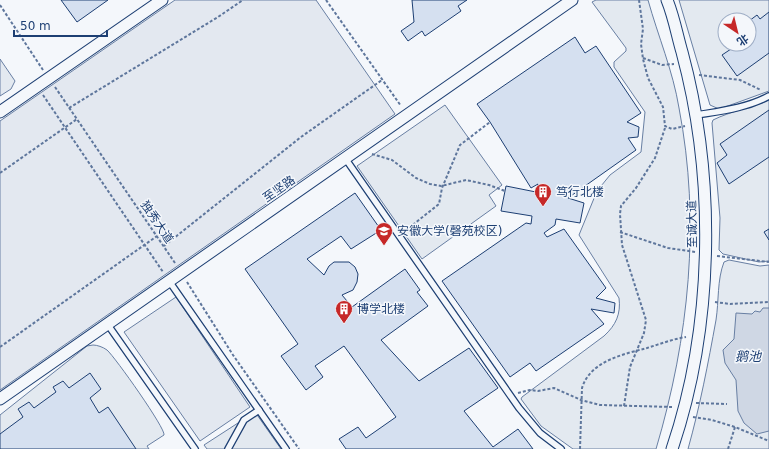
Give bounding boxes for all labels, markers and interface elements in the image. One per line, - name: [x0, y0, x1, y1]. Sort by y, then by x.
- scale bar: [14, 12, 107, 38]
- north arrow: [717, 12, 757, 52]
- text: 50 m: [20, 19, 51, 33]
- text: 北: [734, 31, 751, 48]
- street label: 至坚路: [260, 173, 298, 205]
- building icon: 笃行北楼: [533, 182, 553, 207]
- place label: 笃行北楼: [556, 185, 604, 199]
- street label: 独秀大道: [138, 198, 176, 246]
- street label: 至诚大道: [685, 200, 699, 248]
- school or university icon: 安徽大学(磬苑校区): [374, 221, 394, 246]
- place label: 安徽大学(磬苑校区): [397, 224, 502, 238]
- building icon: 博学北楼: [334, 299, 354, 324]
- place label: 博学北楼: [357, 302, 405, 316]
- water label: 鹅池: [735, 349, 763, 364]

